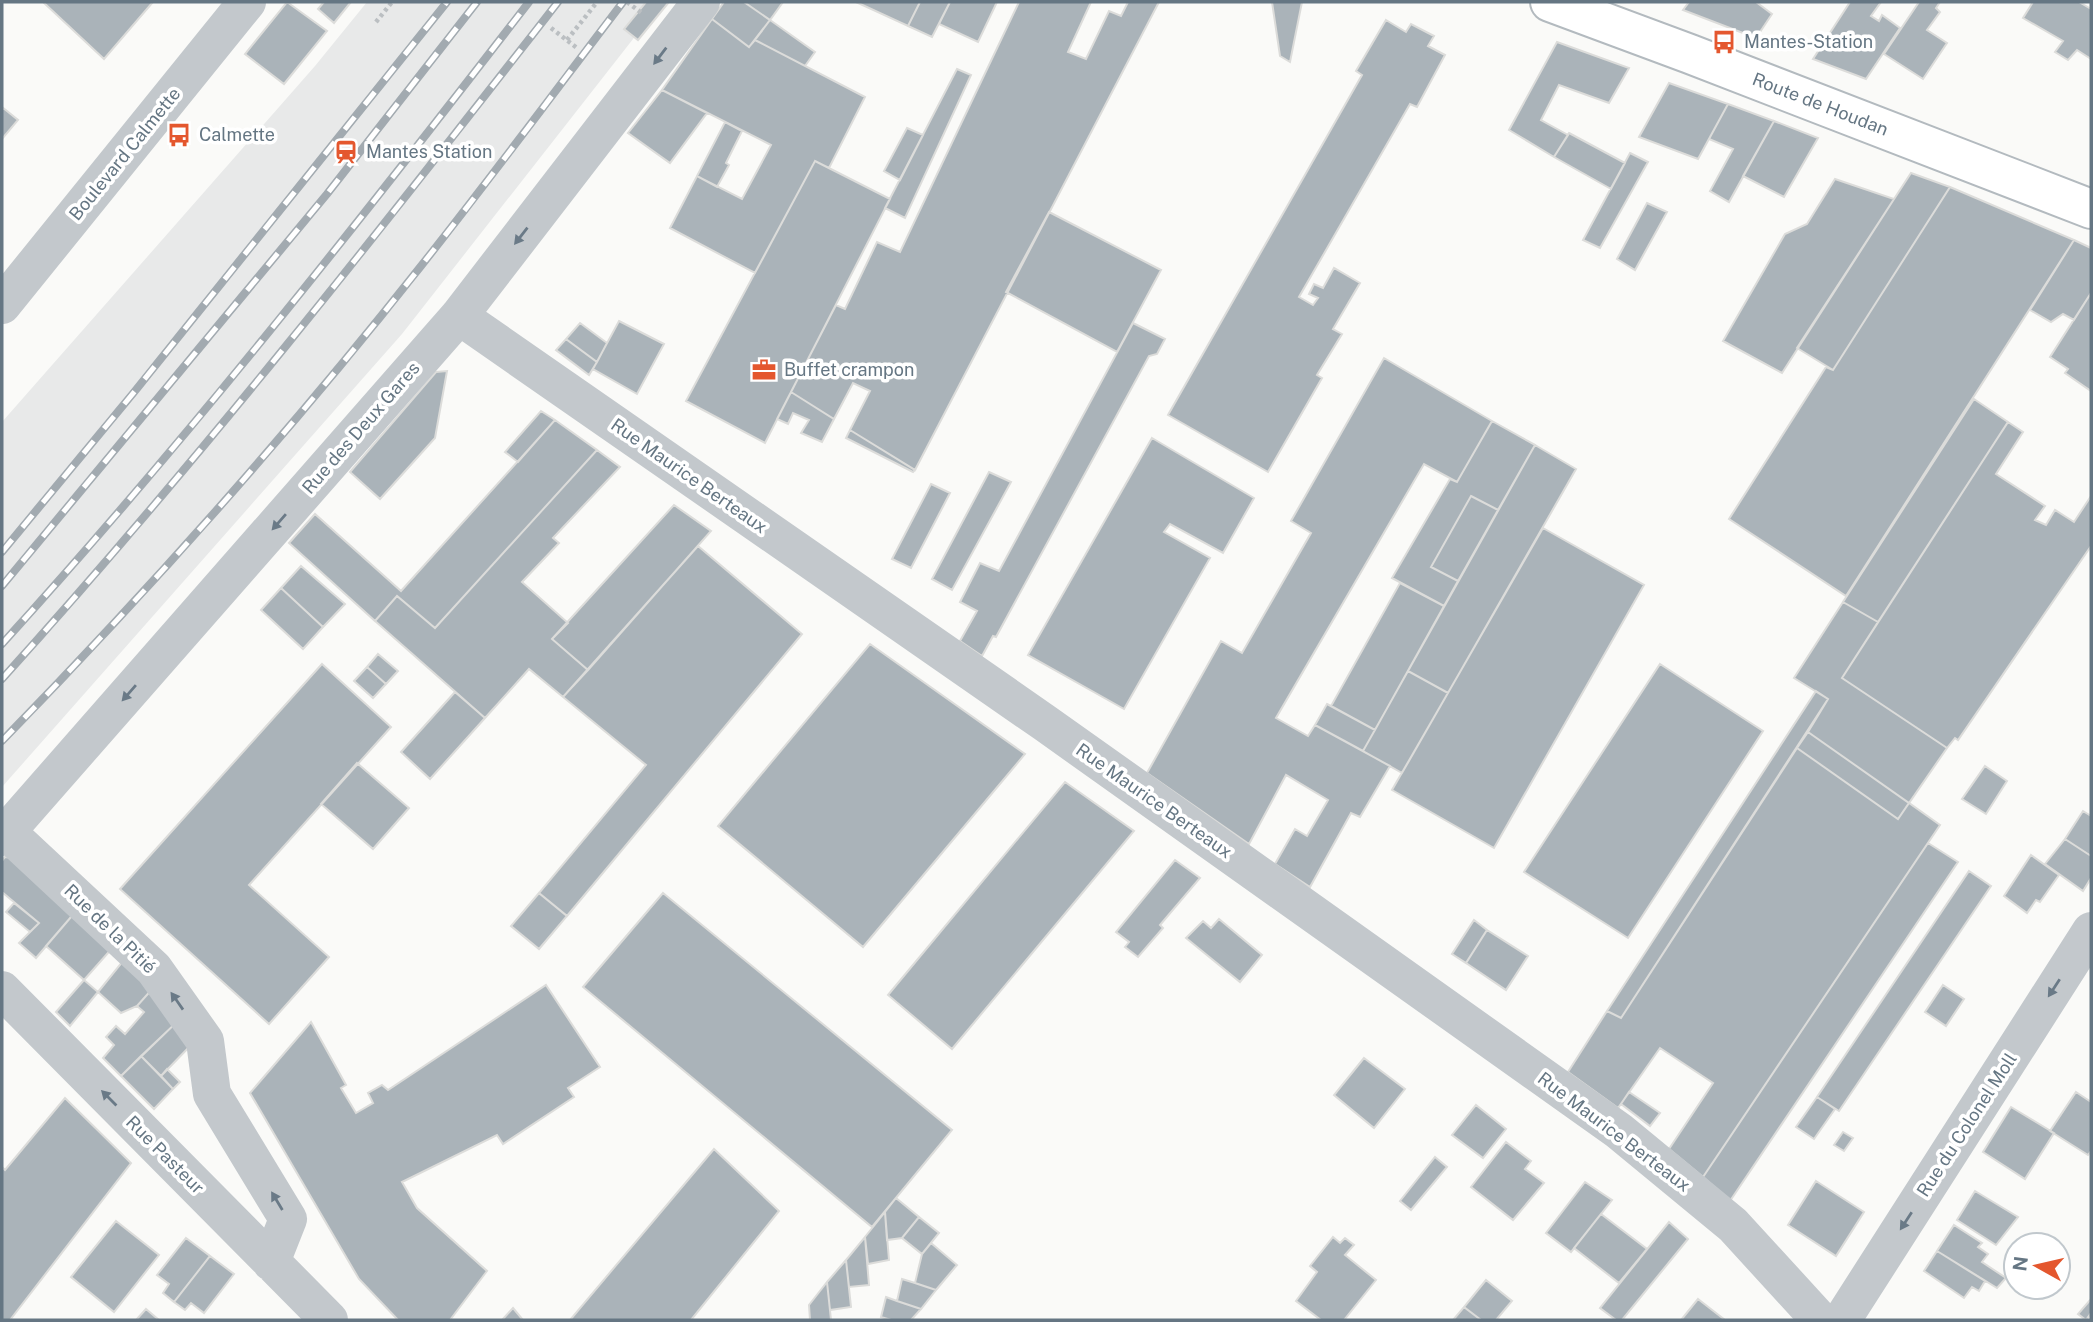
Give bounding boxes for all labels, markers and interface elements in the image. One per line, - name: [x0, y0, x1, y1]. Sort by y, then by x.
- bus stop icon: Mantes-Station: [1710, 28, 1738, 56]
- place label: Mantes-Station: [1744, 31, 1873, 52]
- one-way arrow: [653, 47, 667, 65]
- street label: Route de Houdan: [1749, 68, 1891, 140]
- street label: Boulevard Calmette: [65, 83, 185, 224]
- bus stop icon: Calmette: [165, 121, 193, 149]
- place label: Calmette: [199, 124, 275, 145]
- station icon: Mantes Station: [332, 138, 360, 166]
- place label: Mantes Station: [366, 141, 492, 162]
- one-way arrow: [513, 227, 528, 245]
- office icon: Buffet crampon: [750, 356, 778, 384]
- street label: Rue des Deux Gares: [298, 357, 424, 498]
- place label: Buffet crampon: [784, 359, 914, 380]
- street label: Rue Maurice Berteaux: [607, 414, 771, 537]
- one-way arrow: [271, 513, 287, 531]
- one-way arrow: [121, 684, 137, 702]
- street label: Rue Maurice Berteaux: [1072, 739, 1236, 862]
- street label: Rue de la Pitié: [60, 880, 160, 978]
- one-way arrow: [2048, 978, 2061, 998]
- one-way arrow: [170, 992, 184, 1010]
- street label: Rue du Colonel Moll: [1912, 1049, 2021, 1200]
- street label: Rue Maurice Berteaux: [1534, 1067, 1695, 1196]
- one-way arrow: [100, 1089, 117, 1106]
- street label: Rue Pasteur: [122, 1111, 209, 1198]
- one-way arrow: [270, 1191, 283, 1210]
- one-way arrow: [1899, 1211, 1912, 1231]
- north arrow: [2002, 1231, 2072, 1301]
- text: N: [2008, 1255, 2032, 1273]

